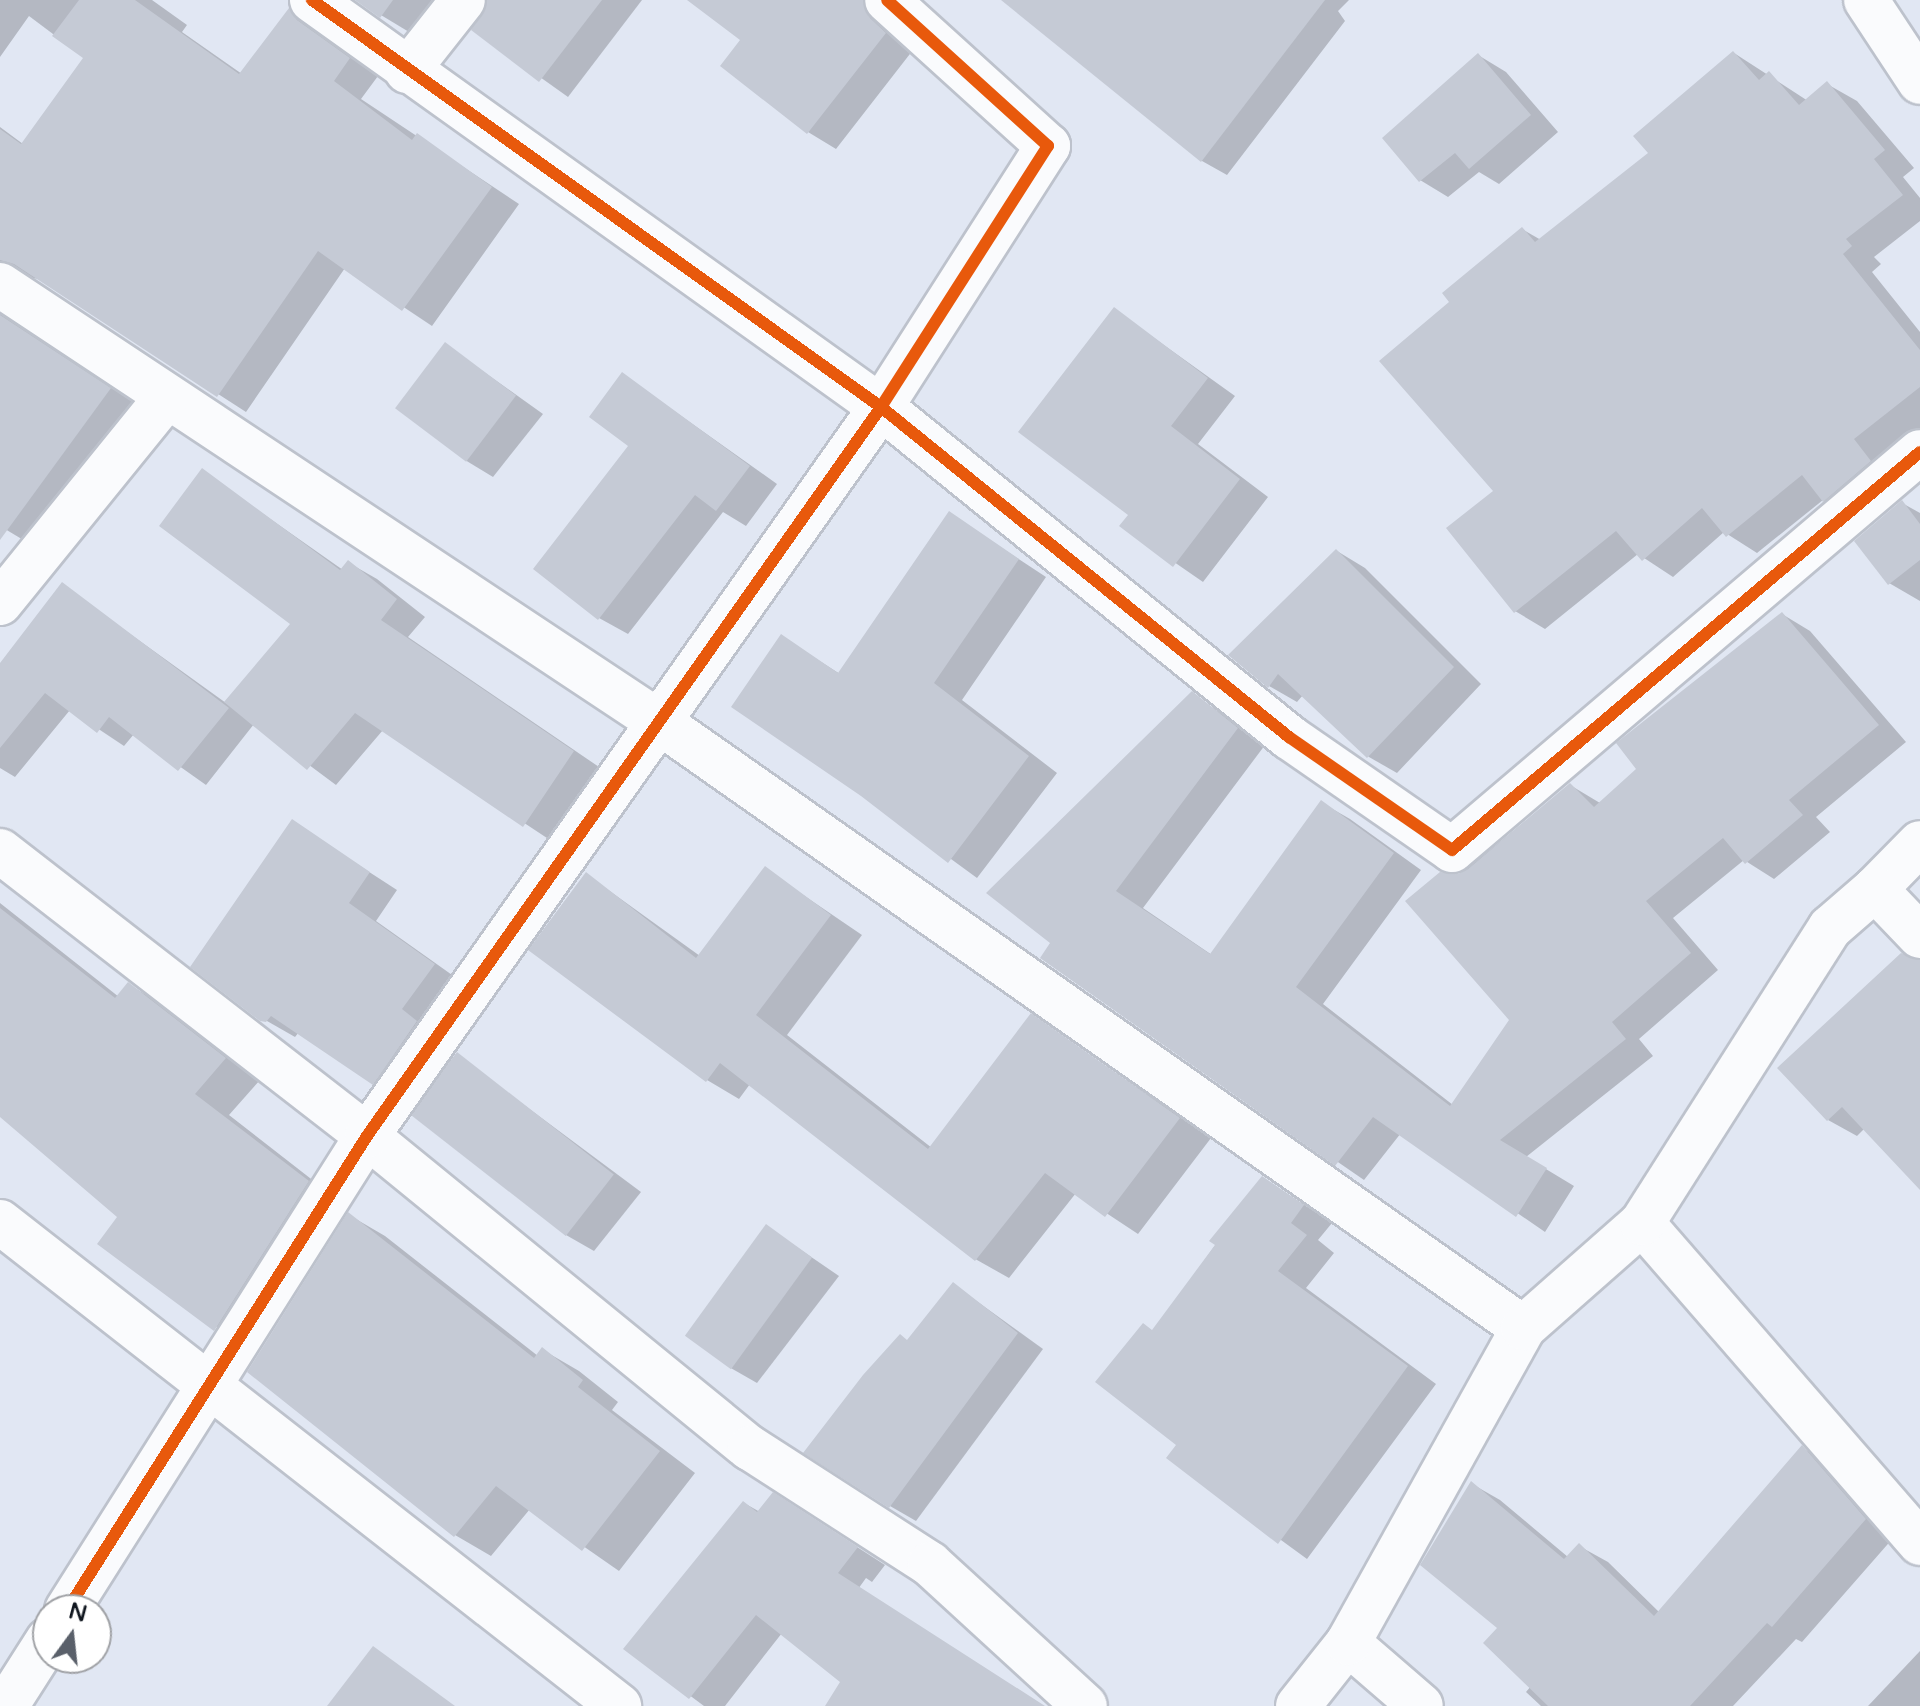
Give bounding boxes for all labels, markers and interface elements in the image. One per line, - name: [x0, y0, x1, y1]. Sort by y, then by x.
- north arrow: [32, 1594, 112, 1674]
- text: N: [66, 1598, 90, 1628]

